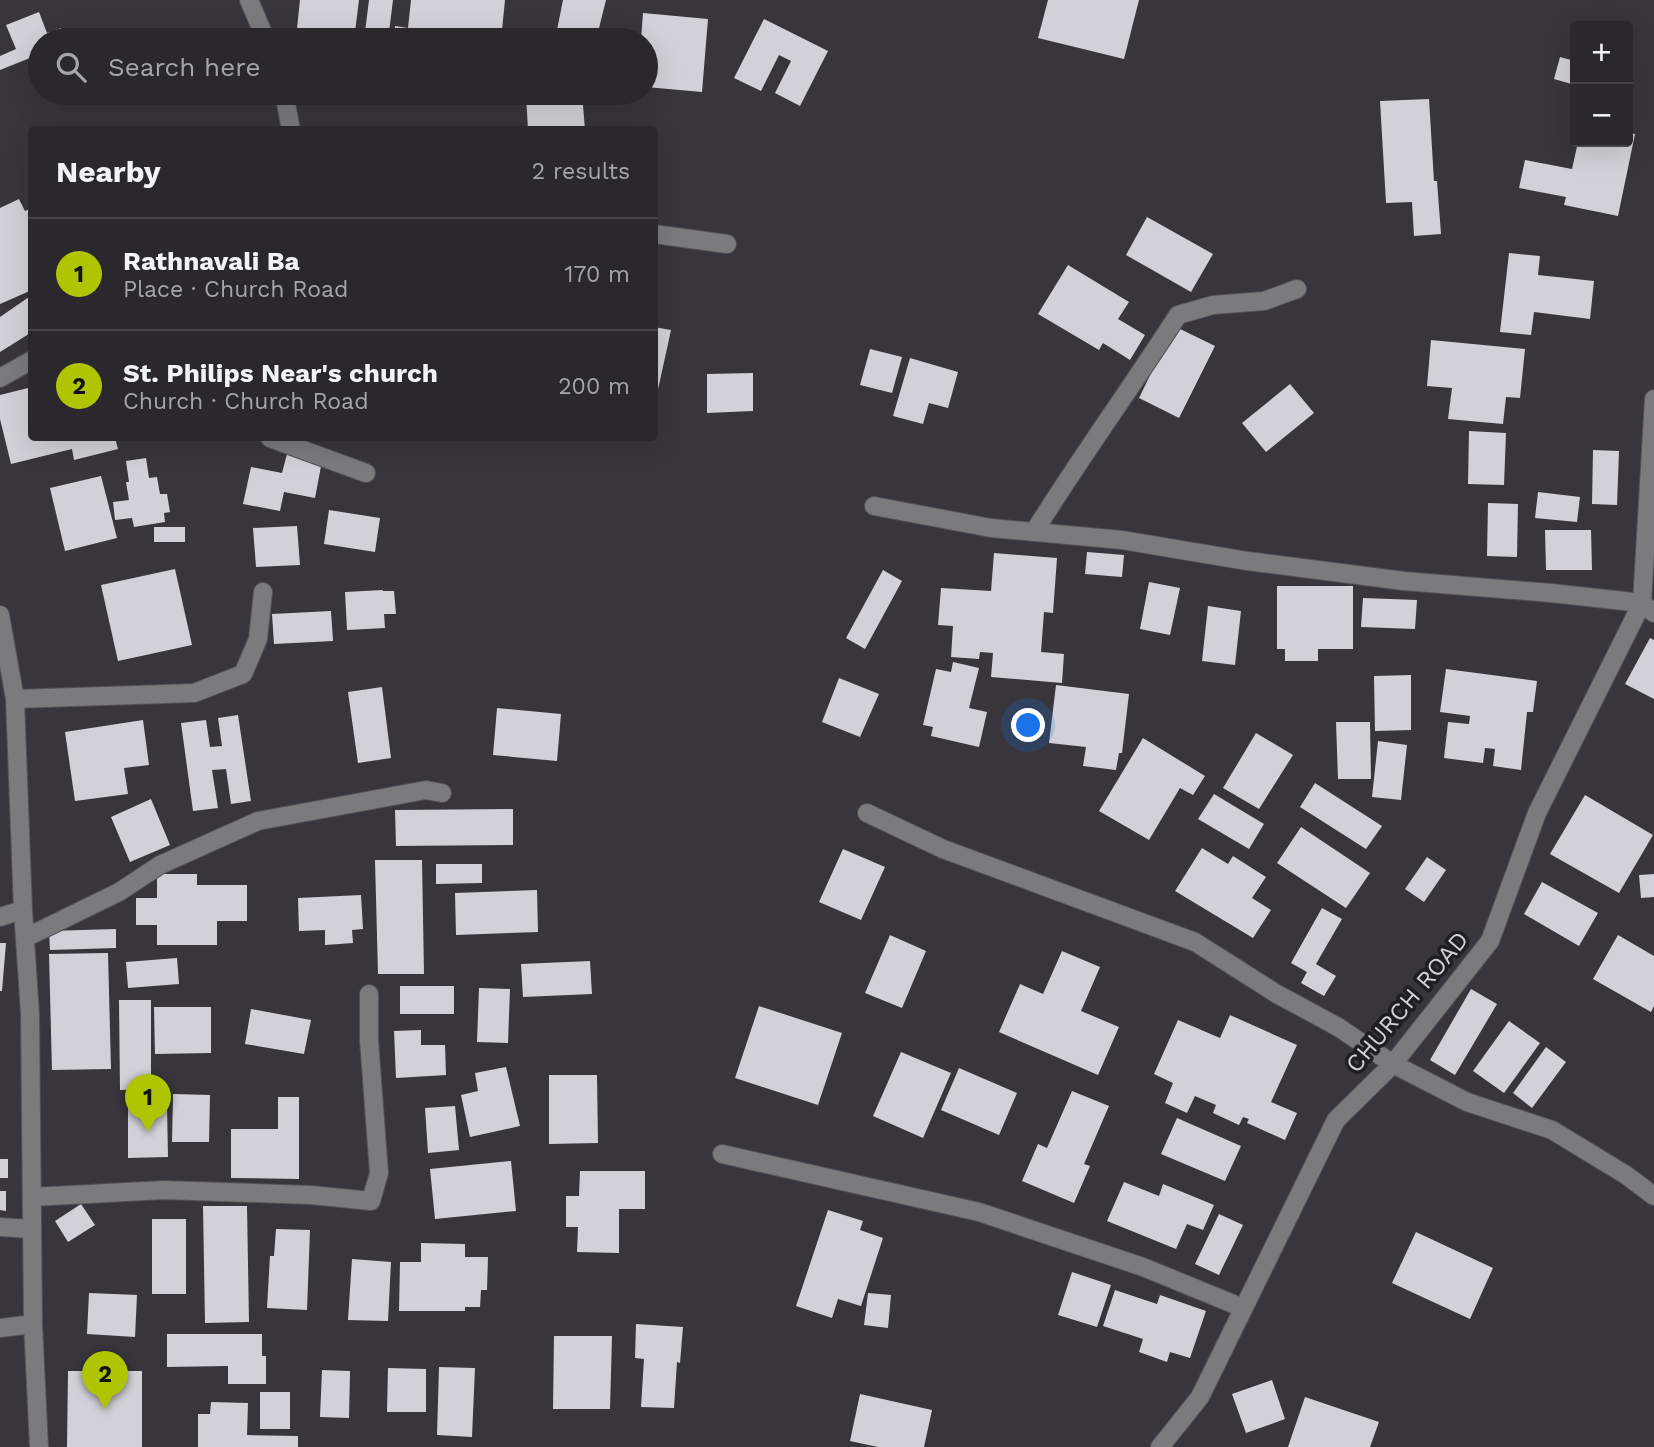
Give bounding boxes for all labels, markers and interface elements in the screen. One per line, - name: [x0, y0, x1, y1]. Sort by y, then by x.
- map controls: [1570, 21, 1633, 147]
- button: +: [1570, 21, 1633, 84]
- search box: [28, 28, 658, 105]
- icon: search: [52, 48, 90, 86]
- text: Search here: [108, 52, 260, 82]
- button: −: [1570, 84, 1633, 147]
- text: Nearby: [56, 154, 161, 189]
- text: 2 results: [532, 158, 630, 185]
- text: Rathnavali Ba: [123, 246, 300, 276]
- text: 1: [74, 261, 84, 288]
- text: 170 m: [565, 261, 630, 288]
- text: Place · Church Road: [123, 276, 348, 303]
- text: St. Philips Near's church: [123, 358, 438, 388]
- text: 2: [72, 373, 86, 400]
- text: 200 m: [558, 373, 630, 400]
- text: Church · Church Road: [123, 388, 369, 415]
- your location: [1011, 708, 1045, 742]
- street label: CHURCH ROAD: [1340, 926, 1474, 1078]
- pin: 1: [125, 1074, 171, 1132]
- pin: 2: [82, 1351, 128, 1409]

